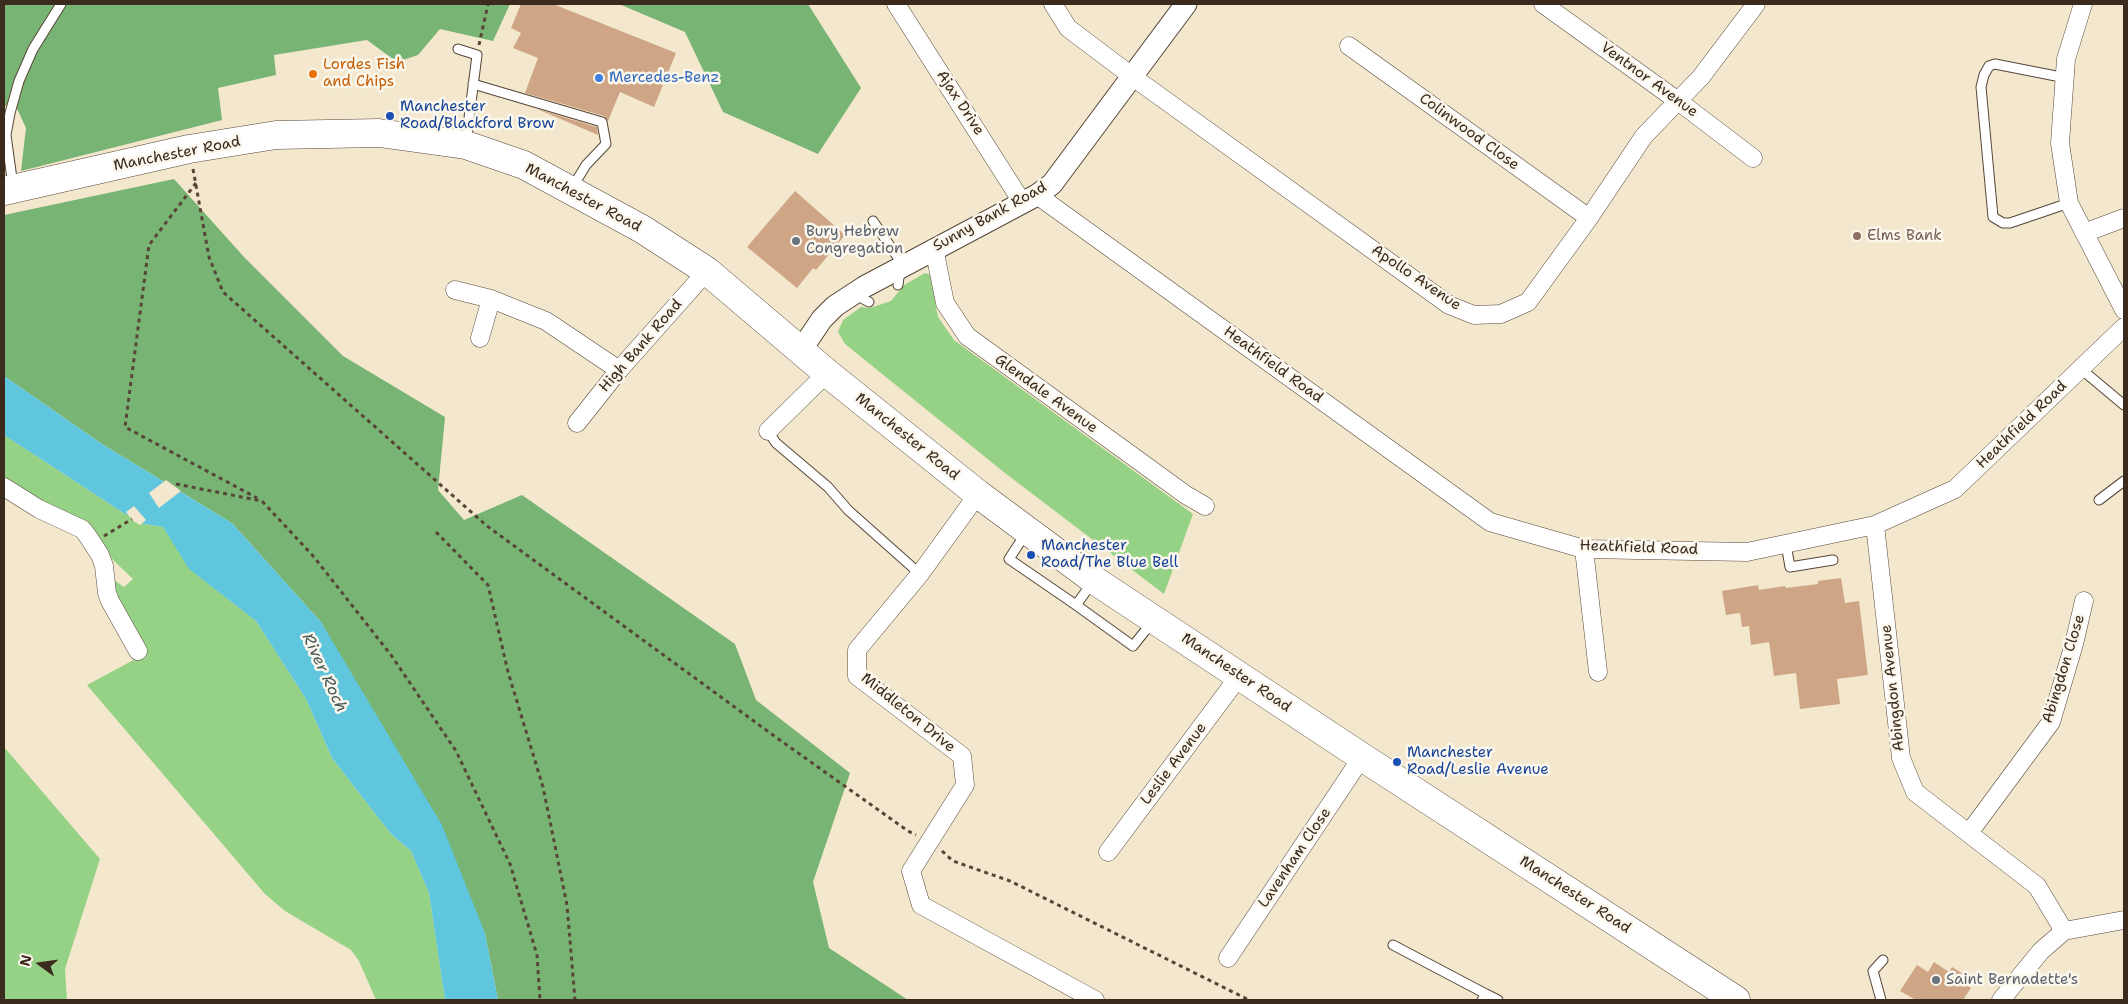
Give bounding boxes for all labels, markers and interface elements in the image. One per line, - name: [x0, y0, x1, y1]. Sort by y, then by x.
- street label: Ventnor Avenue: [1597, 39, 1701, 121]
- place label: Lordes Fish and Chips: [323, 56, 405, 91]
- street label: Ajax Drive: [932, 67, 988, 139]
- marker: Lordes Fish and Chips: [307, 68, 319, 80]
- place label: Mercedes-Benz: [609, 69, 719, 87]
- marker: Mercedes-Benz: [593, 72, 605, 84]
- street label: Colinwood Close: [1416, 90, 1522, 174]
- place label: Manchester Road/Blackford Brow: [400, 98, 555, 133]
- marker: Manchester Road/Blackford Brow: [384, 110, 396, 122]
- street label: Manchester Road: [112, 133, 242, 175]
- street label: Manchester Road: [522, 160, 644, 236]
- street label: Sunny Bank Road: [930, 178, 1050, 256]
- place label: Bury Hebrew Congregation: [806, 223, 903, 258]
- place label: Elms Bank: [1867, 227, 1942, 245]
- marker: Elms Bank: [1851, 230, 1863, 242]
- marker: Bury Hebrew Congregation: [790, 235, 802, 247]
- street label: Apollo Avenue: [1368, 241, 1464, 315]
- street label: High Bank Road: [596, 296, 686, 396]
- street label: Heathfield Road: [1220, 323, 1326, 407]
- street label: Glendale Avenue: [991, 351, 1101, 437]
- street label: Heathfield Road: [1973, 377, 2071, 473]
- street label: Manchester Road: [851, 389, 963, 485]
- place label: Manchester Road/The Blue Bell: [1041, 537, 1178, 572]
- street label: Heathfield Road: [1579, 537, 1699, 559]
- marker: Manchester Road/The Blue Bell: [1025, 549, 1037, 561]
- street label: Abingdon Close: [2039, 613, 2089, 725]
- street label: Abingdon Avenue: [1877, 624, 1909, 752]
- street label: Manchester Road: [1178, 630, 1294, 716]
- water label: River Roch: [297, 631, 351, 715]
- street label: Middleton Drive: [857, 669, 959, 757]
- street label: Leslie Avenue: [1137, 719, 1211, 809]
- place label: Manchester Road/Leslie Avenue: [1407, 744, 1549, 779]
- marker: Manchester Road/Leslie Avenue: [1391, 756, 1403, 768]
- street label: Lavenham Close: [1255, 805, 1335, 911]
- street label: Manchester Road: [1516, 852, 1634, 938]
- north arrow: [15, 939, 65, 989]
- text: N: [15, 953, 36, 968]
- place label: Saint Bernadette's: [1946, 971, 2078, 989]
- marker: Saint Bernadette's: [1930, 974, 1942, 986]

